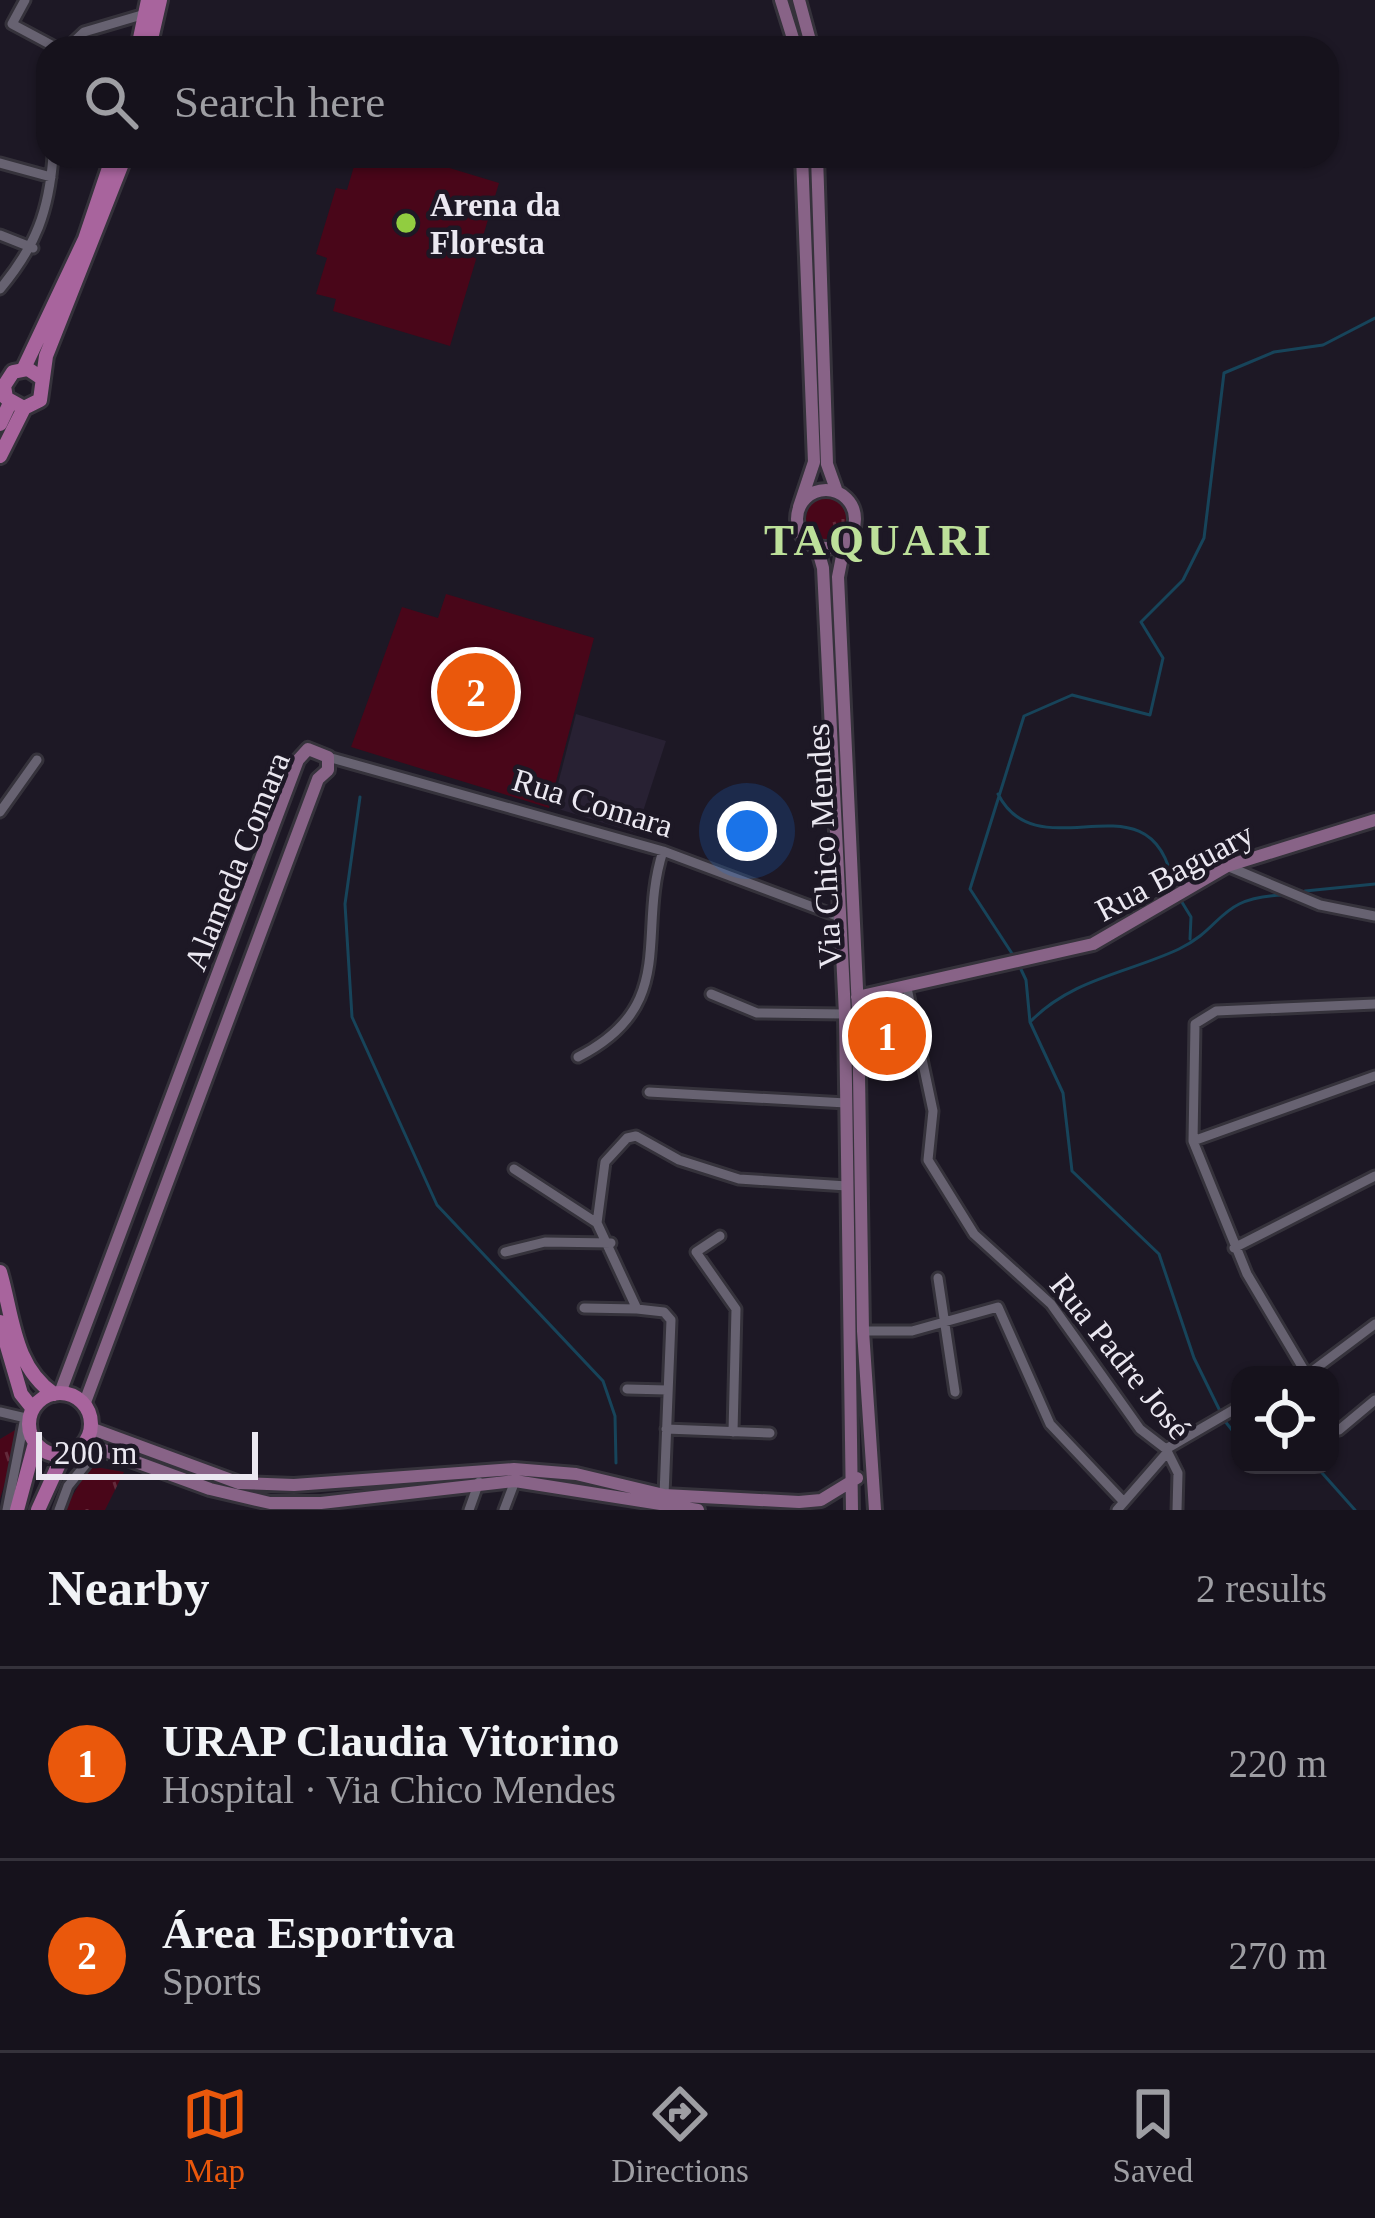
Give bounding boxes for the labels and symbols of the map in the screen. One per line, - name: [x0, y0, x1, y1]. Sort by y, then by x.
- place label: Arena da Floresta: [430, 187, 561, 261]
- marker: Arena da Floresta: [393, 210, 419, 236]
- district label: TAQUARI: [764, 515, 994, 565]
- pin: 2: [437, 647, 515, 737]
- street label: Via Chico Mendes: [800, 722, 848, 969]
- street label: Alameda Comara: [177, 747, 297, 976]
- street label: Rua Comara: [508, 761, 678, 845]
- your location: [717, 801, 777, 861]
- street label: Rua Baguary: [1090, 815, 1260, 928]
- pin: 1: [848, 991, 926, 1081]
- street label: Rua Padre José: [1043, 1267, 1198, 1446]
- scale bar: [36, 1426, 258, 1479]

